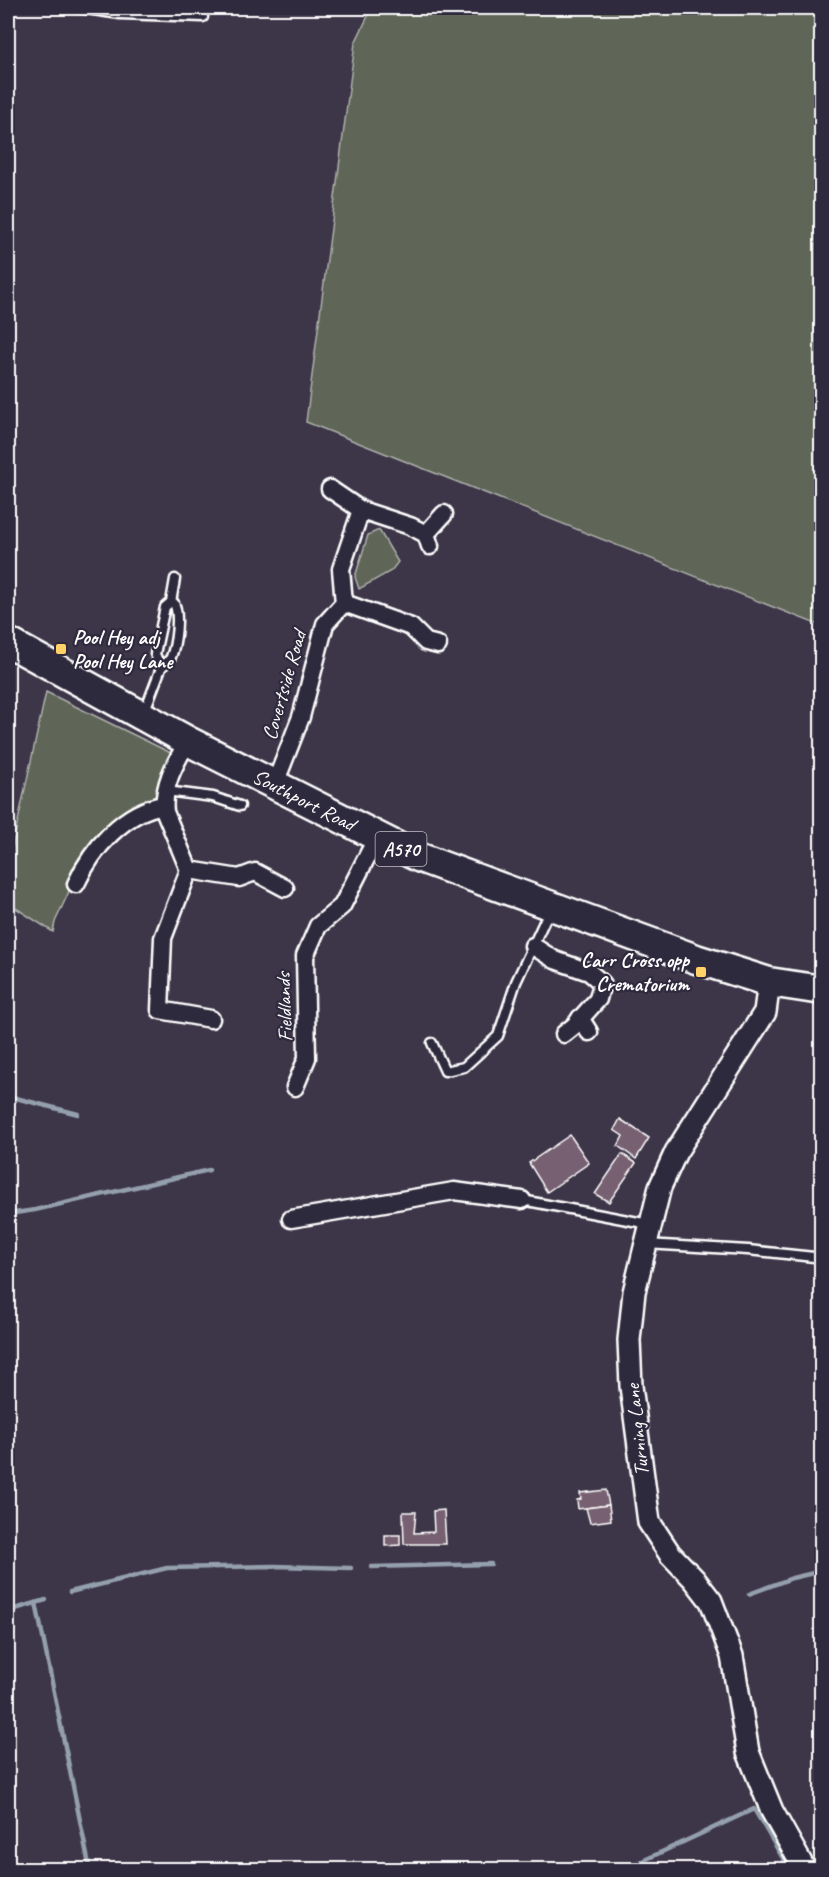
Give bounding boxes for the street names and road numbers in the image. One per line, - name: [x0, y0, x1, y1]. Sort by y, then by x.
- street label: Covertside Road: [256, 625, 313, 743]
- street label: Southport Road: [248, 763, 362, 838]
- road number: A570: [376, 832, 426, 866]
- street label: Fieldlands: [270, 970, 298, 1042]
- street label: Turning Lane: [619, 1381, 655, 1477]

